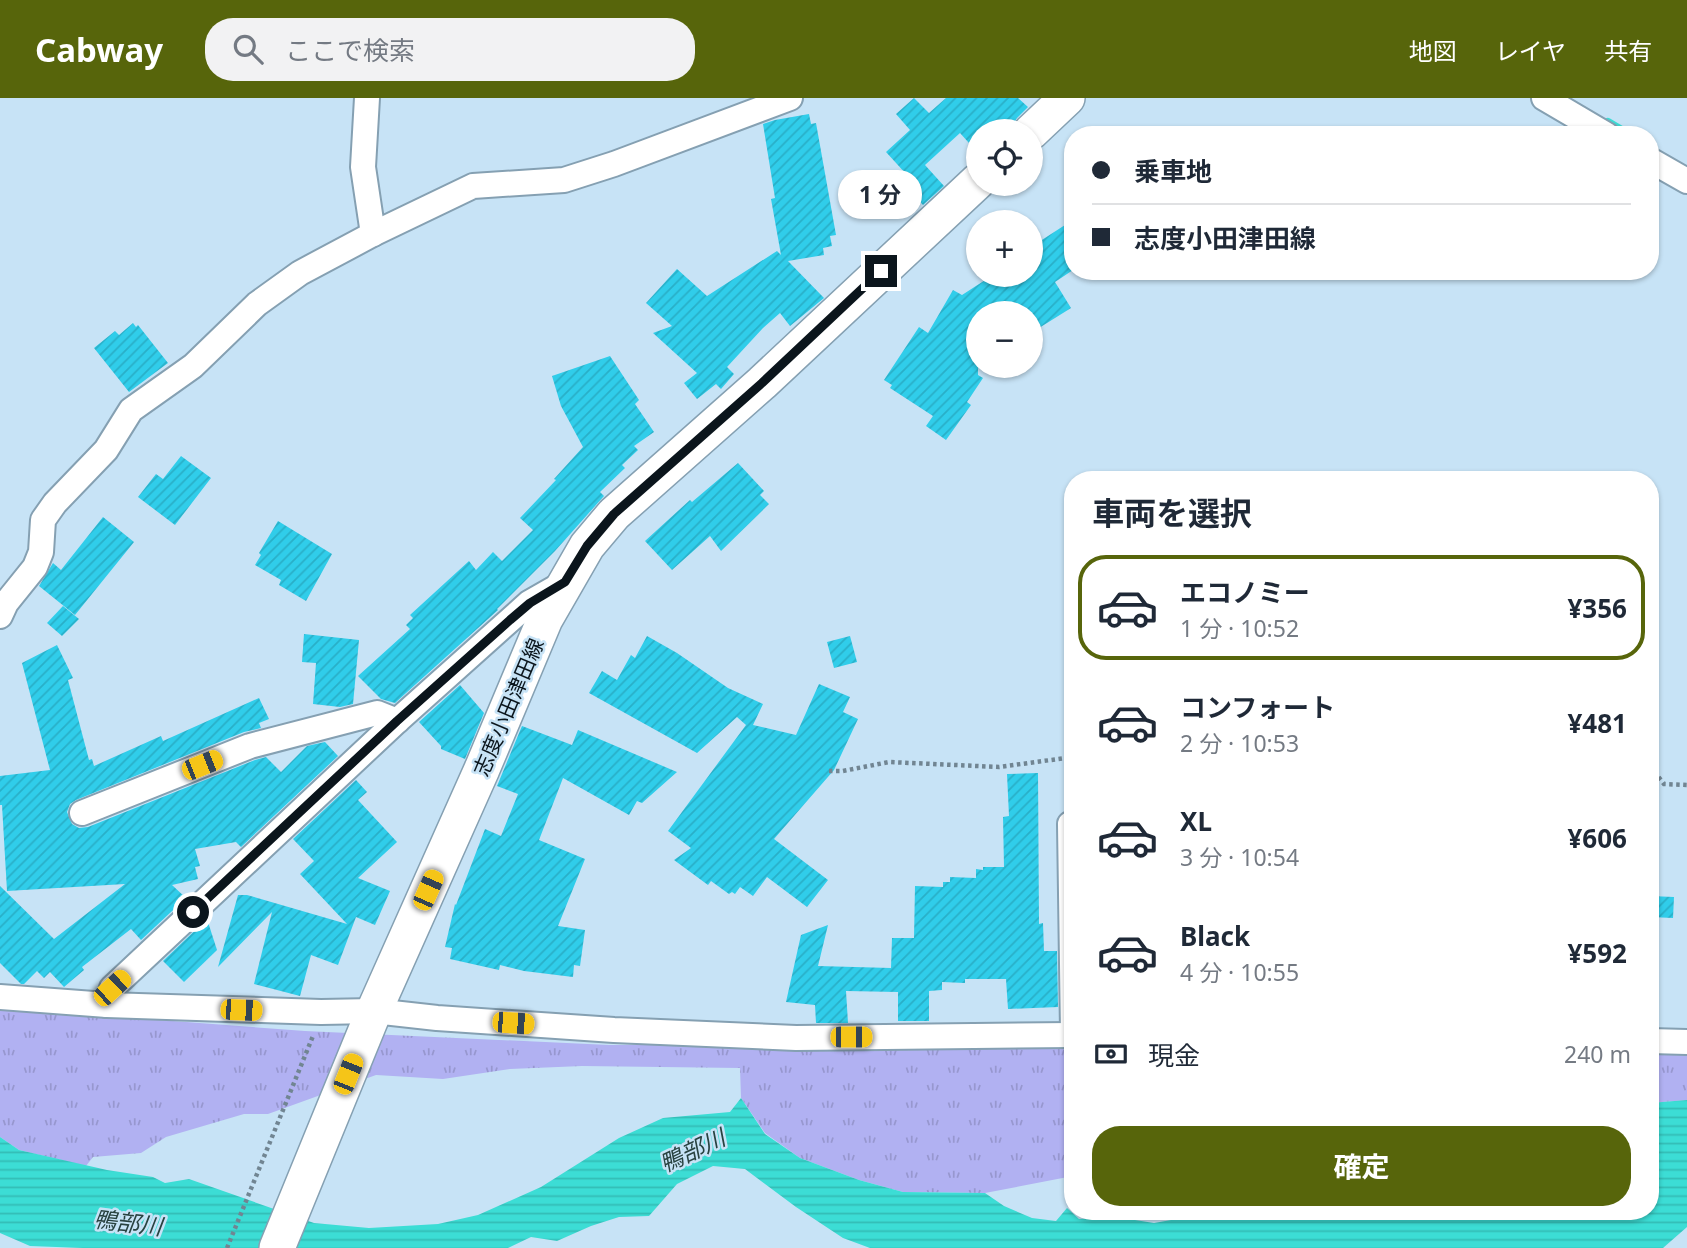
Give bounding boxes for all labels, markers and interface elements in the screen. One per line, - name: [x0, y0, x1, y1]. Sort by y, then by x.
- search box: [205, 18, 695, 81]
- text: Cabway: [35, 27, 163, 72]
- icon: search: [229, 30, 267, 68]
- text: ここで検索: [285, 32, 415, 68]
- text: 地図: [1409, 34, 1457, 67]
- text: レイヤ: [1495, 34, 1566, 67]
- text: 共有: [1604, 34, 1652, 67]
- map controls: [966, 119, 1043, 378]
- button: locate: [966, 119, 1043, 196]
- text: 乗車地: [1134, 153, 1212, 189]
- callout: 1 分: [839, 170, 923, 218]
- text: 1 分: [859, 178, 901, 210]
- button: +: [966, 210, 1043, 287]
- text: 志度小田津田線: [1134, 220, 1316, 256]
- route end: [865, 255, 897, 287]
- button: −: [966, 301, 1043, 378]
- text: 車両を選択: [1092, 491, 1252, 534]
- text: エコノミー: [1180, 574, 1310, 610]
- icon: car: [1096, 576, 1159, 639]
- text: ¥356: [1568, 590, 1627, 626]
- text: 1 分 · 10:52: [1180, 612, 1299, 644]
- street label: 志度小田津田線: [466, 634, 550, 780]
- text: コンフォート: [1180, 689, 1335, 725]
- icon: car: [1096, 691, 1159, 754]
- text: ¥481: [1568, 705, 1627, 741]
- text: 2 分 · 10:53: [1180, 727, 1299, 759]
- car: [179, 747, 226, 783]
- text: XL: [1180, 803, 1212, 839]
- icon: car: [1096, 806, 1159, 869]
- text: ¥606: [1568, 820, 1627, 856]
- text: 3 分 · 10:54: [1180, 841, 1299, 873]
- car: [410, 867, 447, 913]
- route start: [177, 896, 209, 928]
- text: Black: [1180, 918, 1250, 954]
- icon: car: [1096, 921, 1159, 984]
- text: ¥592: [1568, 935, 1627, 971]
- text: 4 分 · 10:55: [1180, 956, 1299, 988]
- car: [90, 966, 135, 1010]
- car: [220, 999, 263, 1021]
- car: [492, 1011, 535, 1035]
- car: [831, 1027, 873, 1048]
- icon: cash: [1092, 1035, 1130, 1073]
- text: 現金: [1148, 1037, 1200, 1073]
- text: 240 m: [1564, 1038, 1631, 1070]
- car: [331, 1051, 366, 1097]
- water label: 鴨部川: [654, 1120, 733, 1179]
- button: 確定: [1092, 1126, 1631, 1206]
- water label: 鴨部川: [92, 1202, 167, 1242]

